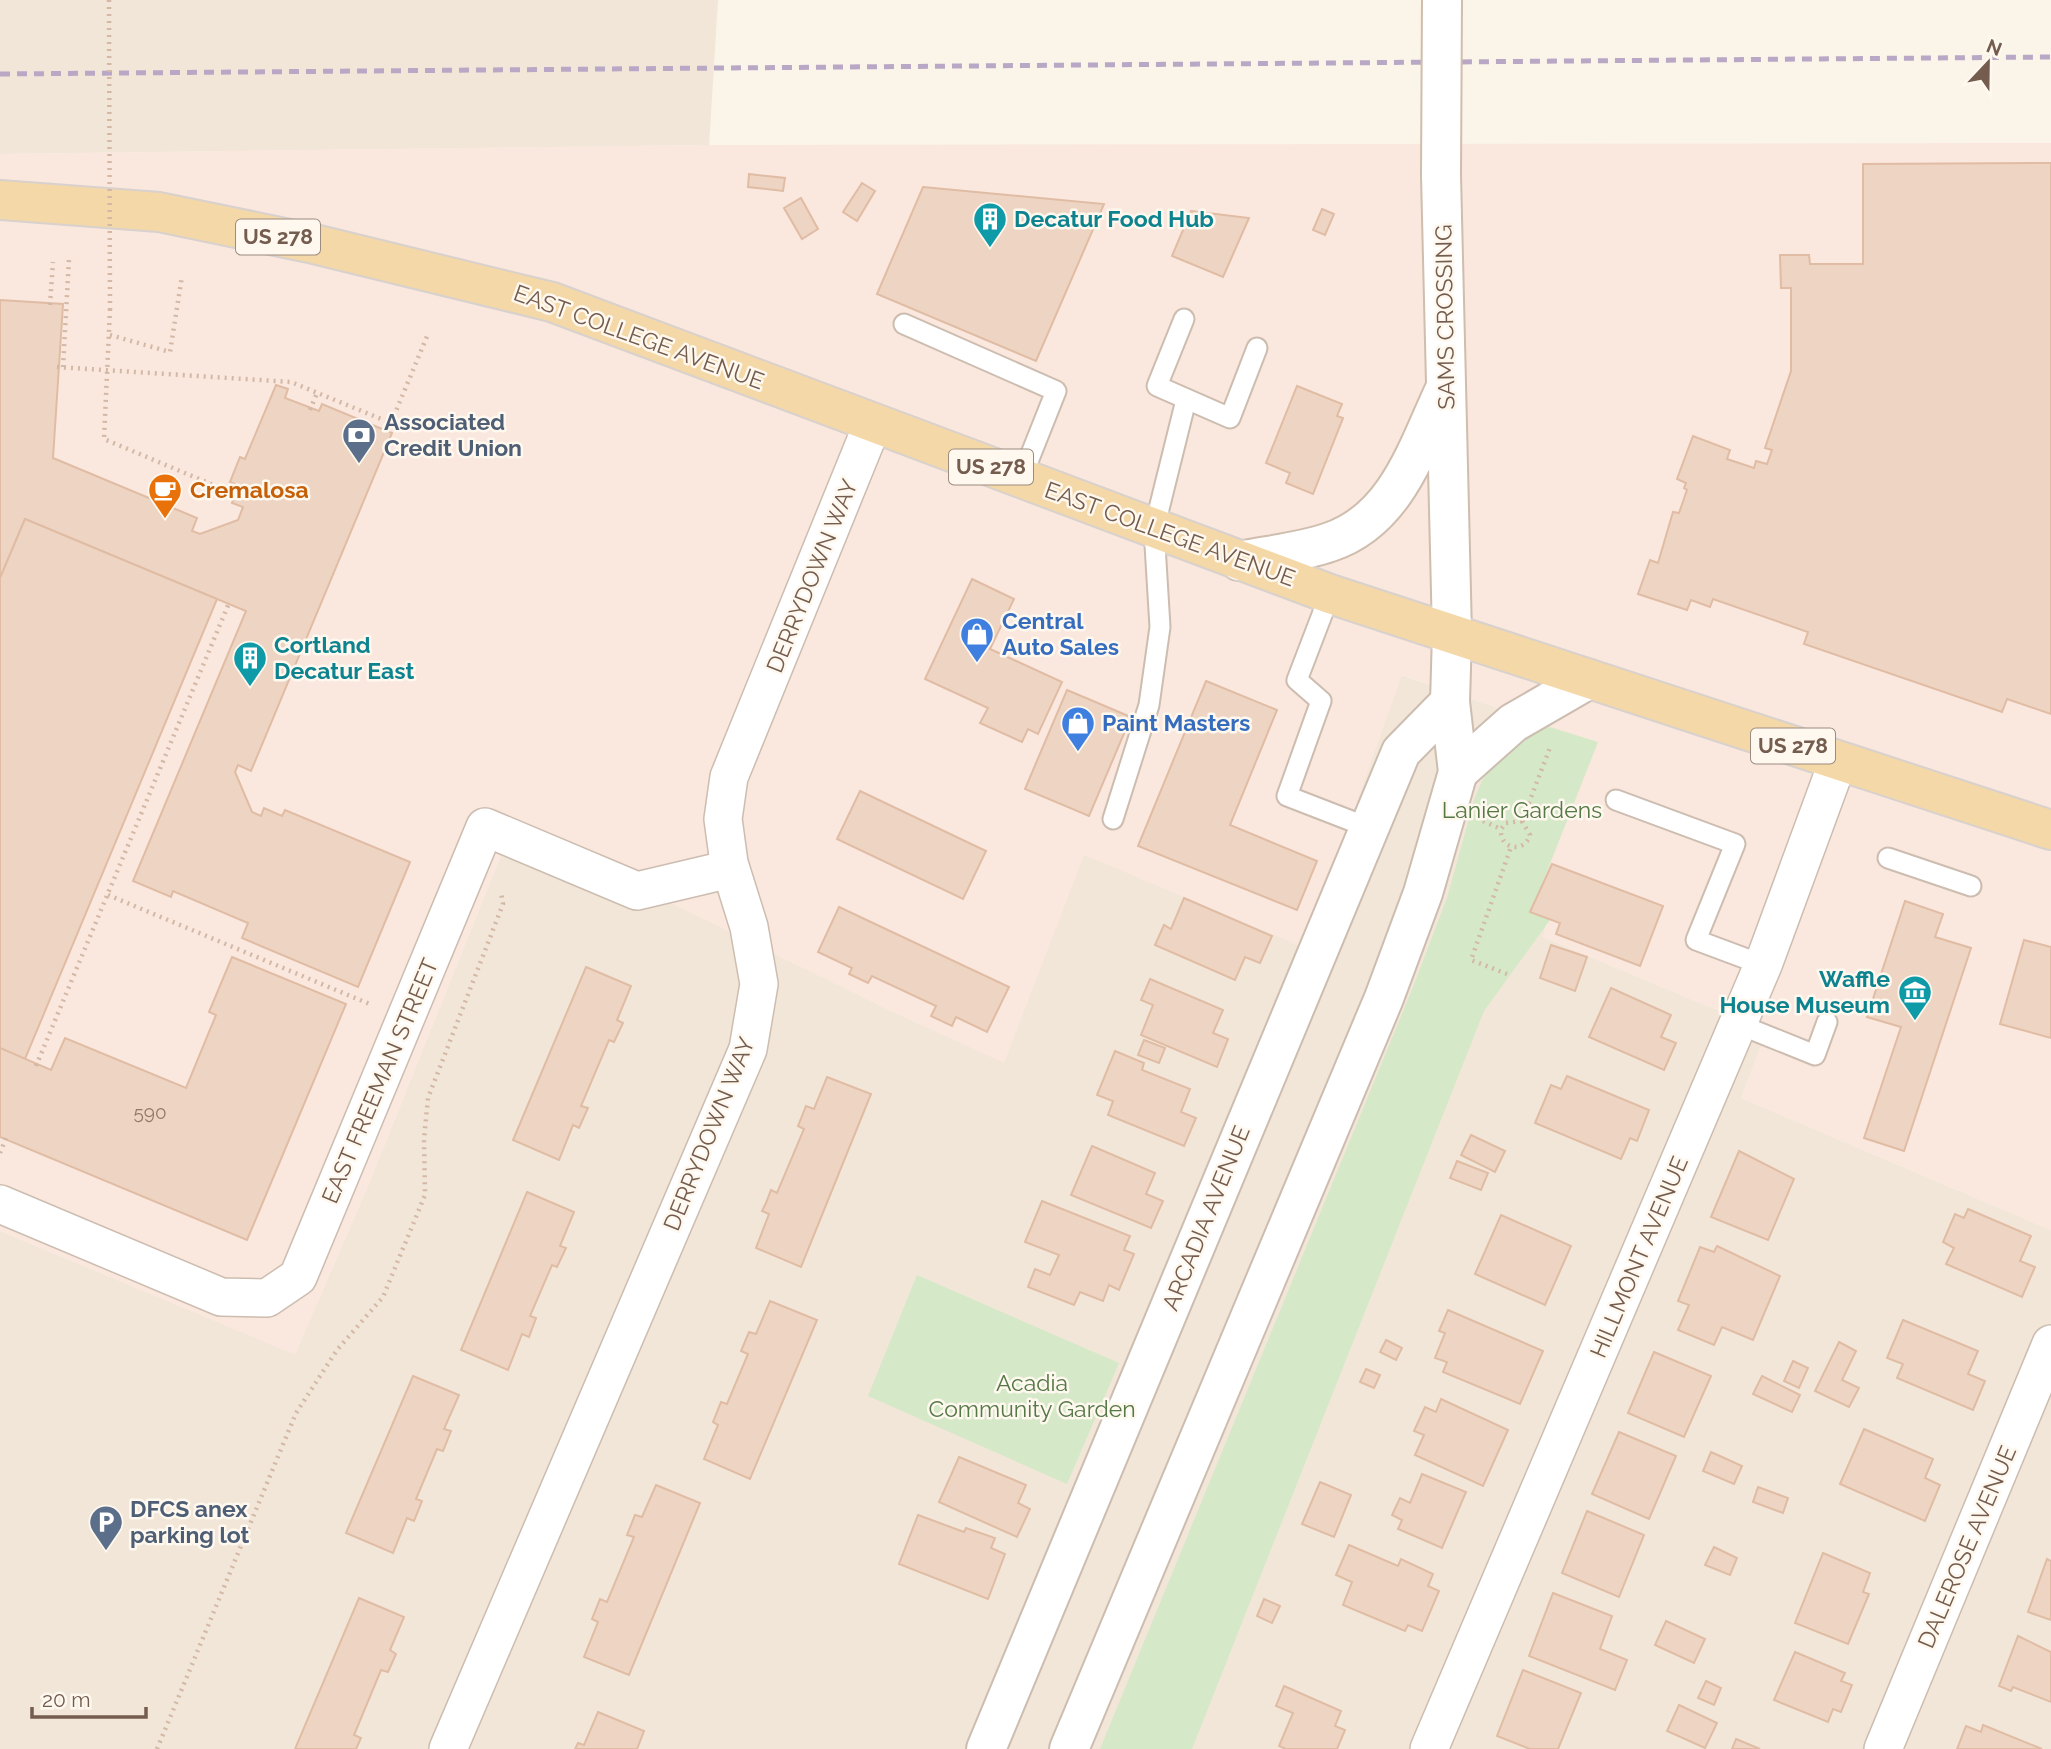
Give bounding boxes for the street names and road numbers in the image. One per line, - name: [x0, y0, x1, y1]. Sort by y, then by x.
- road number: US 278: [236, 219, 320, 254]
- street label: SAMS CROSSING: [1429, 224, 1460, 410]
- street label: EAST COLLEGE AVENUE: [510, 279, 768, 394]
- road number: US 278: [949, 449, 1033, 484]
- street label: DERRYDOWN WAY: [760, 475, 863, 676]
- street label: EAST COLLEGE AVENUE: [1041, 476, 1299, 591]
- road number: US 278: [1751, 728, 1835, 764]
- street label: EAST FREEMAN STREET: [316, 954, 443, 1207]
- street label: DERRYDOWN WAY: [657, 1033, 760, 1234]
- street label: ARCADIA AVENUE: [1156, 1122, 1255, 1314]
- street label: HILLMONT AVENUE: [1584, 1152, 1693, 1362]
- street label: DALEROSE AVENUE: [1912, 1442, 2021, 1652]

